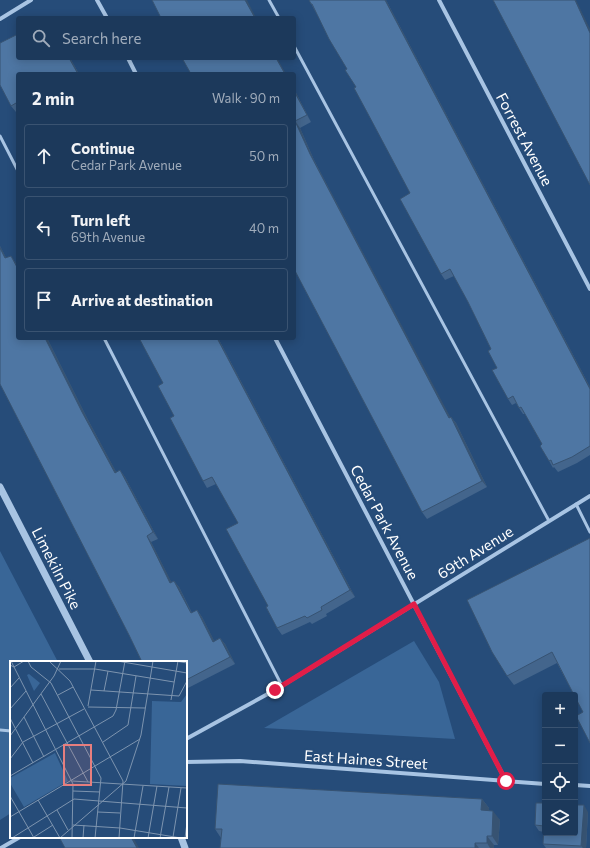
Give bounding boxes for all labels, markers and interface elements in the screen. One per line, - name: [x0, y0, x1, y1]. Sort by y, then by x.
- search box: [16, 16, 296, 60]
- icon: search: [30, 27, 52, 49]
- text: Search here: [62, 29, 141, 47]
- text: 2 min: [32, 88, 74, 109]
- street label: Forrest Avenue: [493, 89, 557, 189]
- text: Walk · 90 m: [212, 90, 280, 106]
- text: Continue: [71, 139, 135, 157]
- icon: ahead: [33, 145, 55, 167]
- text: 50 m: [249, 148, 279, 164]
- text: Cedar Park Avenue: [71, 157, 182, 173]
- text: Turn left: [71, 211, 130, 229]
- icon: left: [33, 217, 55, 239]
- text: 40 m: [249, 220, 279, 236]
- text: 69th Avenue: [71, 229, 145, 245]
- icon: arrive: [33, 289, 55, 311]
- text: Arrive at destination: [71, 291, 213, 309]
- street label: Cedar Park Avenue: [347, 461, 423, 583]
- street label: 69th Avenue: [434, 522, 516, 582]
- street label: Limekiln Pike: [29, 524, 85, 612]
- inset map: [10, 661, 187, 838]
- route end: [266, 681, 284, 699]
- map controls: [542, 692, 578, 836]
- button: +: [542, 692, 578, 728]
- button: −: [542, 728, 578, 764]
- street label: East Haines Street: [303, 746, 429, 772]
- button: locate: [542, 764, 578, 800]
- route start: [497, 772, 515, 790]
- button: layers: [542, 800, 578, 836]

